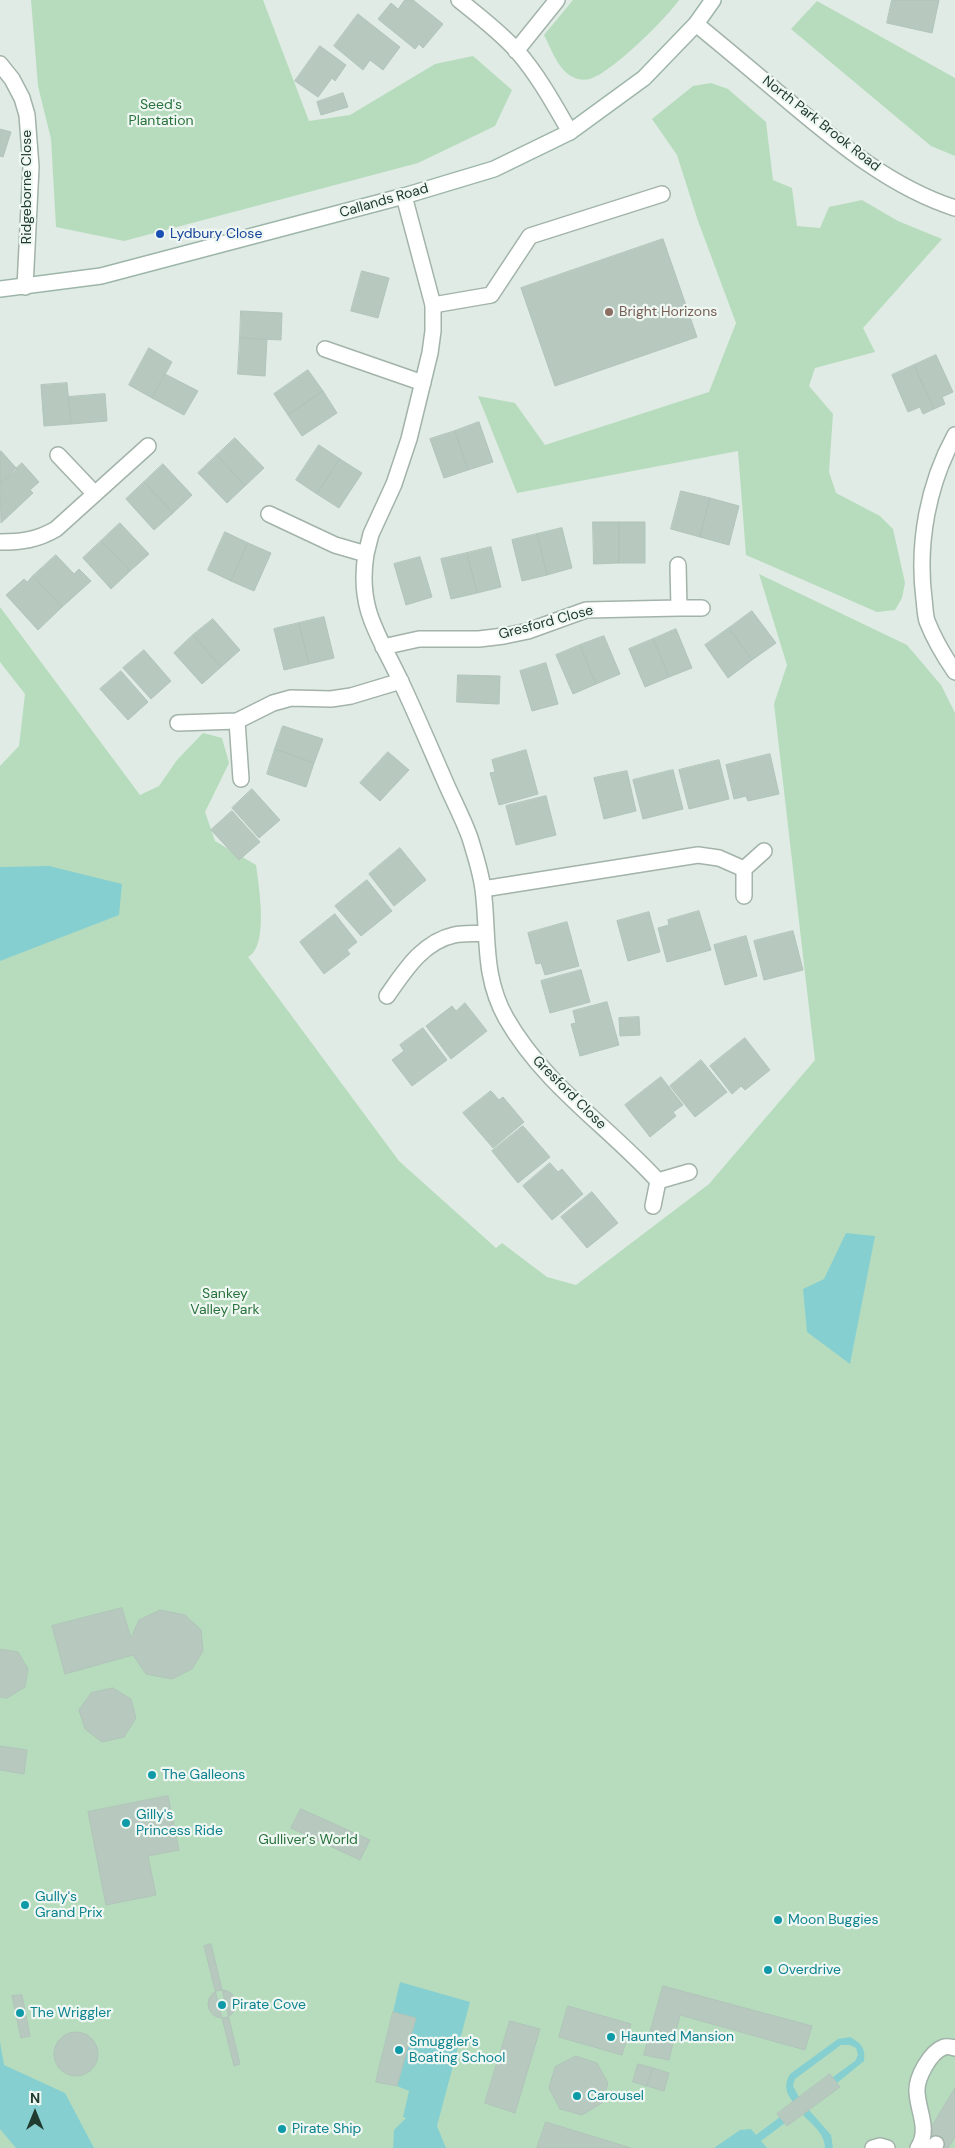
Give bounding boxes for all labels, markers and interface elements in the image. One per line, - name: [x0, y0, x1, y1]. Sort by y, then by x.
- street label: North Park Brook Road: [759, 73, 883, 175]
- park label: Seed's Plantation: [129, 97, 193, 130]
- street label: Ridgeborne Close: [19, 130, 35, 244]
- street label: Callands Road: [338, 180, 430, 222]
- place label: Lydbury Close: [170, 226, 262, 242]
- marker: Lydbury Close: [154, 228, 166, 240]
- place label: Bright Horizons: [619, 304, 717, 320]
- marker: Bright Horizons: [603, 306, 615, 318]
- street label: Gresford Close: [497, 602, 595, 644]
- street label: Gresford Close: [529, 1053, 609, 1133]
- park label: Sankey Valley Park: [190, 1286, 260, 1318]
- place label: The Galleons: [162, 1767, 245, 1783]
- marker: The Galleons: [146, 1769, 158, 1781]
- place label: Gilly's Princess Ride: [136, 1807, 223, 1840]
- marker: Gilly's Princess Ride: [120, 1817, 132, 1829]
- park label: Gulliver's World: [258, 1832, 358, 1848]
- place label: Gully's Grand Prix: [35, 1889, 103, 1921]
- marker: Gully's Grand Prix: [19, 1899, 31, 1911]
- place label: Moon Buggies: [788, 1912, 879, 1928]
- marker: Moon Buggies: [772, 1914, 784, 1926]
- place label: Overdrive: [778, 1962, 841, 1978]
- marker: Overdrive: [762, 1964, 774, 1976]
- place label: Pirate Cove: [232, 1997, 306, 2013]
- marker: Pirate Cove: [216, 1999, 228, 2011]
- place label: The Wriggler: [30, 2005, 111, 2021]
- marker: The Wriggler: [14, 2007, 26, 2019]
- place label: Haunted Mansion: [621, 2029, 734, 2045]
- marker: Haunted Mansion: [605, 2031, 617, 2043]
- place label: Smuggler's Boating School: [409, 2034, 505, 2066]
- marker: Smuggler's Boating School: [393, 2044, 405, 2056]
- north arrow: [10, 2088, 60, 2138]
- place label: Carousel: [587, 2088, 644, 2104]
- text: N: [30, 2089, 40, 2107]
- marker: Carousel: [571, 2090, 583, 2102]
- place label: Pirate Ship: [292, 2121, 361, 2137]
- marker: Pirate Ship: [276, 2123, 288, 2135]

